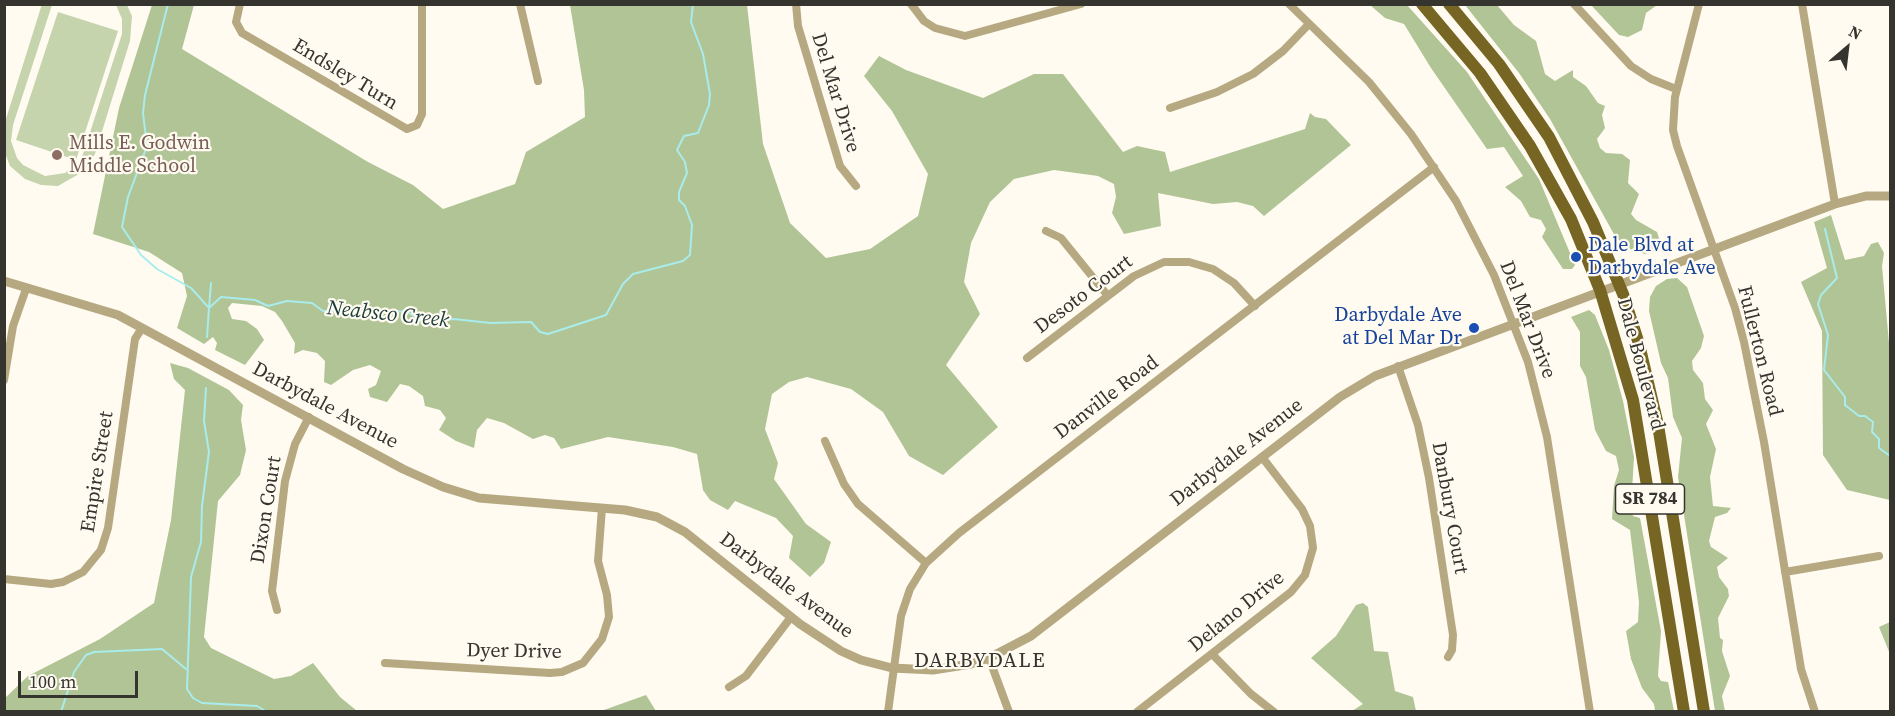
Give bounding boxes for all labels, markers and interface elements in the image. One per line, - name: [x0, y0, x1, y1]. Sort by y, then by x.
- north arrow: [1817, 18, 1877, 78]
- text: N: [1845, 20, 1866, 45]
- street label: Del Mar Drive: [805, 30, 865, 156]
- street label: Endsley Turn: [288, 34, 402, 116]
- place label: Mills E. Godwin Middle School: [69, 132, 210, 179]
- marker: Mills E. Godwin Middle School: [50, 148, 64, 162]
- place label: Dale Blvd at Darbydale Ave: [1588, 234, 1716, 281]
- street label: Desoto Court: [1030, 250, 1138, 340]
- marker: Dale Blvd at Darbydale Ave: [1569, 250, 1583, 264]
- street label: Del Mar Drive: [1494, 258, 1560, 382]
- street label: Fullerton Road: [1731, 283, 1787, 419]
- street label: Dale Boulevard: [1611, 295, 1669, 433]
- water label: Neabsco Creek: [326, 296, 450, 334]
- place label: Darbydale Ave at Del Mar Dr: [1334, 304, 1462, 351]
- marker: Darbydale Ave at Del Mar Dr: [1467, 321, 1481, 335]
- street label: Danville Road: [1050, 351, 1164, 445]
- street label: Darbydale Avenue: [248, 357, 402, 455]
- street label: Darbydale Avenue: [1166, 394, 1308, 512]
- street label: Empire Street: [77, 410, 119, 534]
- street label: Danbury Court: [1426, 440, 1472, 576]
- street label: Dixon Court: [247, 455, 287, 565]
- road number: SR 784: [1616, 484, 1684, 514]
- street label: Darbydale Avenue: [714, 528, 858, 644]
- street label: Delano Drive: [1184, 566, 1290, 658]
- street label: Dyer Drive: [466, 639, 562, 665]
- district label: DARBYDALE: [914, 649, 1046, 675]
- scale bar: [21, 659, 141, 697]
- text: 100 m: [29, 669, 76, 694]

